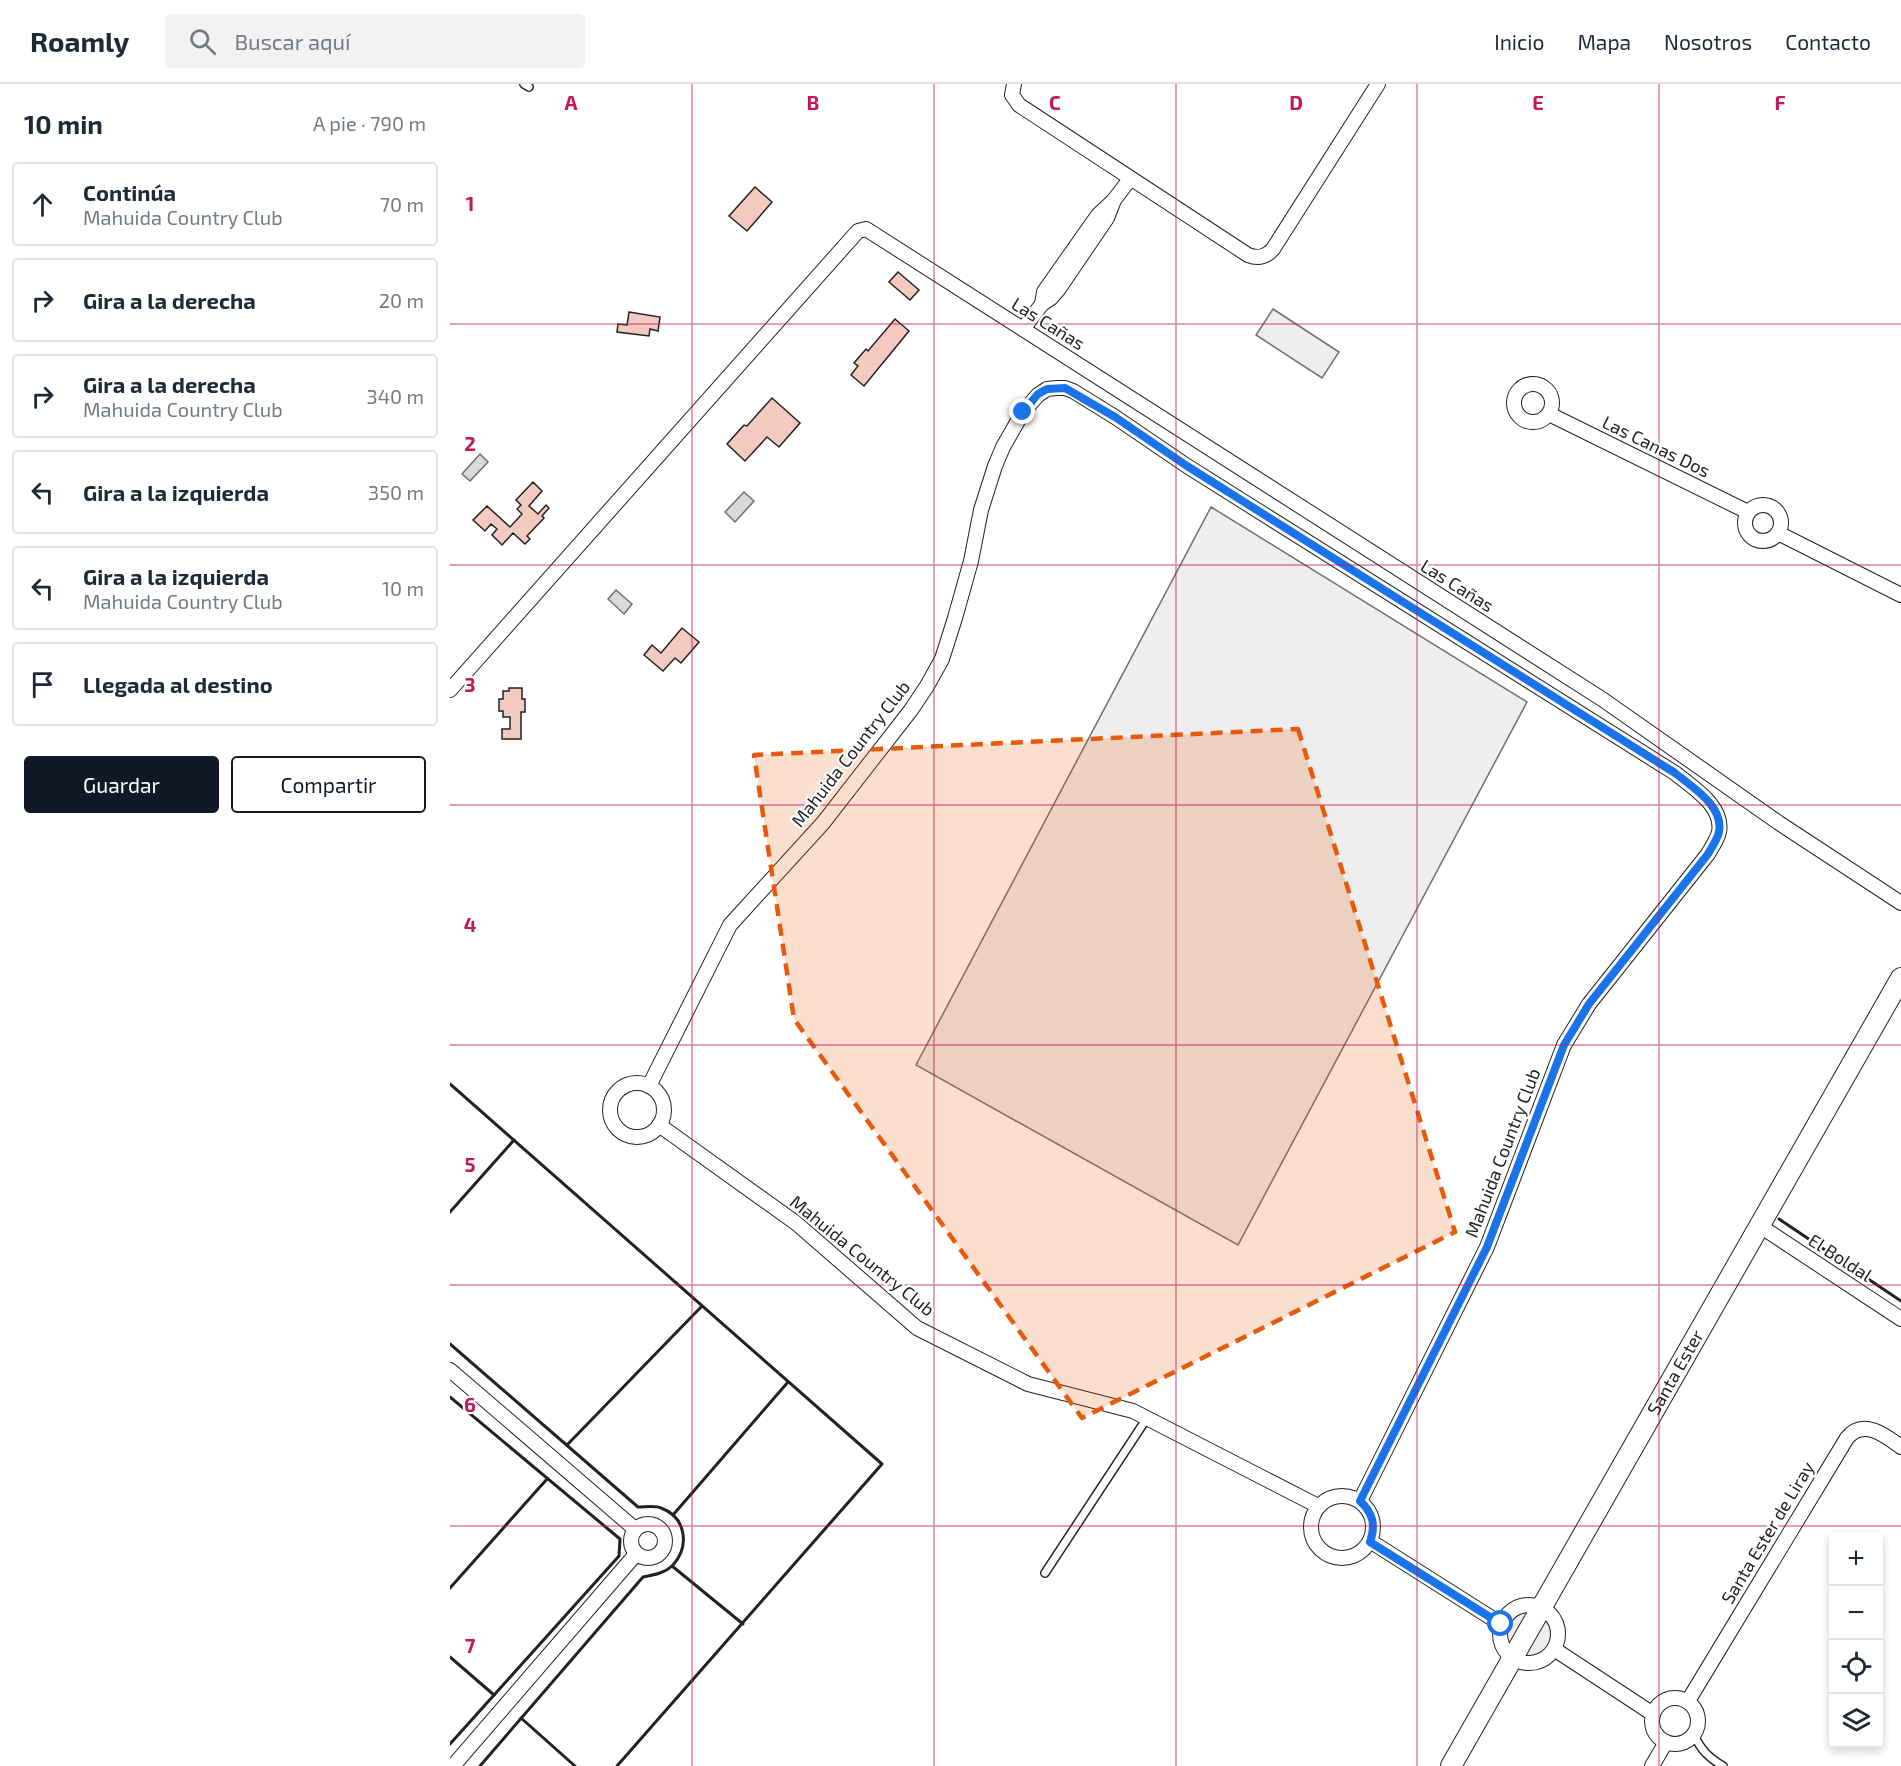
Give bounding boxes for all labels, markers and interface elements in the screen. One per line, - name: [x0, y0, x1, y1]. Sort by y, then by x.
- search box: [165, 14, 585, 68]
- text: Roamly: [30, 24, 129, 58]
- icon: search: [186, 25, 219, 58]
- text: Buscar aquí: [234, 28, 351, 54]
- text: Inicio: [1494, 29, 1544, 54]
- text: Mapa: [1577, 29, 1631, 54]
- text: Nosotros: [1664, 29, 1752, 54]
- text: Contacto: [1785, 29, 1871, 54]
- text: A: [564, 90, 578, 114]
- text: B: [807, 90, 819, 114]
- text: C: [1049, 90, 1061, 114]
- text: D: [1289, 90, 1303, 114]
- text: E: [1532, 90, 1544, 114]
- text: F: [1774, 90, 1786, 114]
- text: 10 min: [24, 108, 103, 139]
- text: A pie · 790 m: [313, 111, 426, 135]
- text: Continúa: [83, 179, 176, 205]
- icon: ahead: [26, 188, 59, 221]
- text: 1: [466, 191, 474, 215]
- text: 70 m: [380, 192, 424, 216]
- text: Mahuida Country Club: [83, 205, 283, 229]
- icon: right: [26, 284, 59, 317]
- text: Gira a la derecha: [83, 287, 256, 313]
- text: 20 m: [379, 288, 424, 312]
- street label: Las Cañas: [1008, 292, 1089, 354]
- text: Gira a la derecha: [83, 371, 256, 397]
- icon: right: [26, 380, 59, 413]
- text: 340 m: [367, 384, 424, 408]
- text: Mahuida Country Club: [83, 397, 283, 421]
- route end: [1009, 398, 1035, 424]
- street label: Las Canas Dos: [1599, 411, 1714, 482]
- text: 2: [464, 431, 476, 455]
- icon: left: [26, 476, 59, 509]
- text: Gira a la izquierda: [83, 479, 269, 505]
- text: 350 m: [368, 480, 424, 504]
- street label: Las Cañas: [1417, 554, 1498, 616]
- text: Gira a la izquierda: [83, 563, 269, 589]
- icon: left: [26, 572, 59, 605]
- text: 10 m: [382, 576, 424, 600]
- text: Mahuida Country Club: [83, 589, 283, 613]
- icon: arrive: [26, 668, 59, 701]
- text: Llegada al destino: [83, 671, 273, 697]
- text: 3: [464, 672, 476, 696]
- street label: Mahuida Country Club: [786, 676, 914, 831]
- button: Guardar: [24, 756, 219, 813]
- button: Compartir: [231, 756, 426, 813]
- text: 4: [464, 912, 477, 936]
- street label: Mahuida Country Club: [1460, 1065, 1545, 1240]
- text: 5: [464, 1152, 476, 1176]
- street label: Mahuida Country Club: [786, 1190, 939, 1320]
- street label: El Boldal: [1805, 1229, 1877, 1286]
- street label: Santa Ester: [1642, 1326, 1708, 1418]
- text: 6: [464, 1392, 476, 1416]
- street label: Santa Ester de Liray: [1716, 1457, 1819, 1608]
- map controls: [1829, 1532, 1883, 1748]
- button: +: [1829, 1532, 1883, 1586]
- button: −: [1829, 1586, 1883, 1640]
- route start: [1487, 1610, 1513, 1636]
- text: 7: [465, 1633, 476, 1657]
- button: locate: [1829, 1640, 1883, 1694]
- button: layers: [1829, 1694, 1883, 1748]

